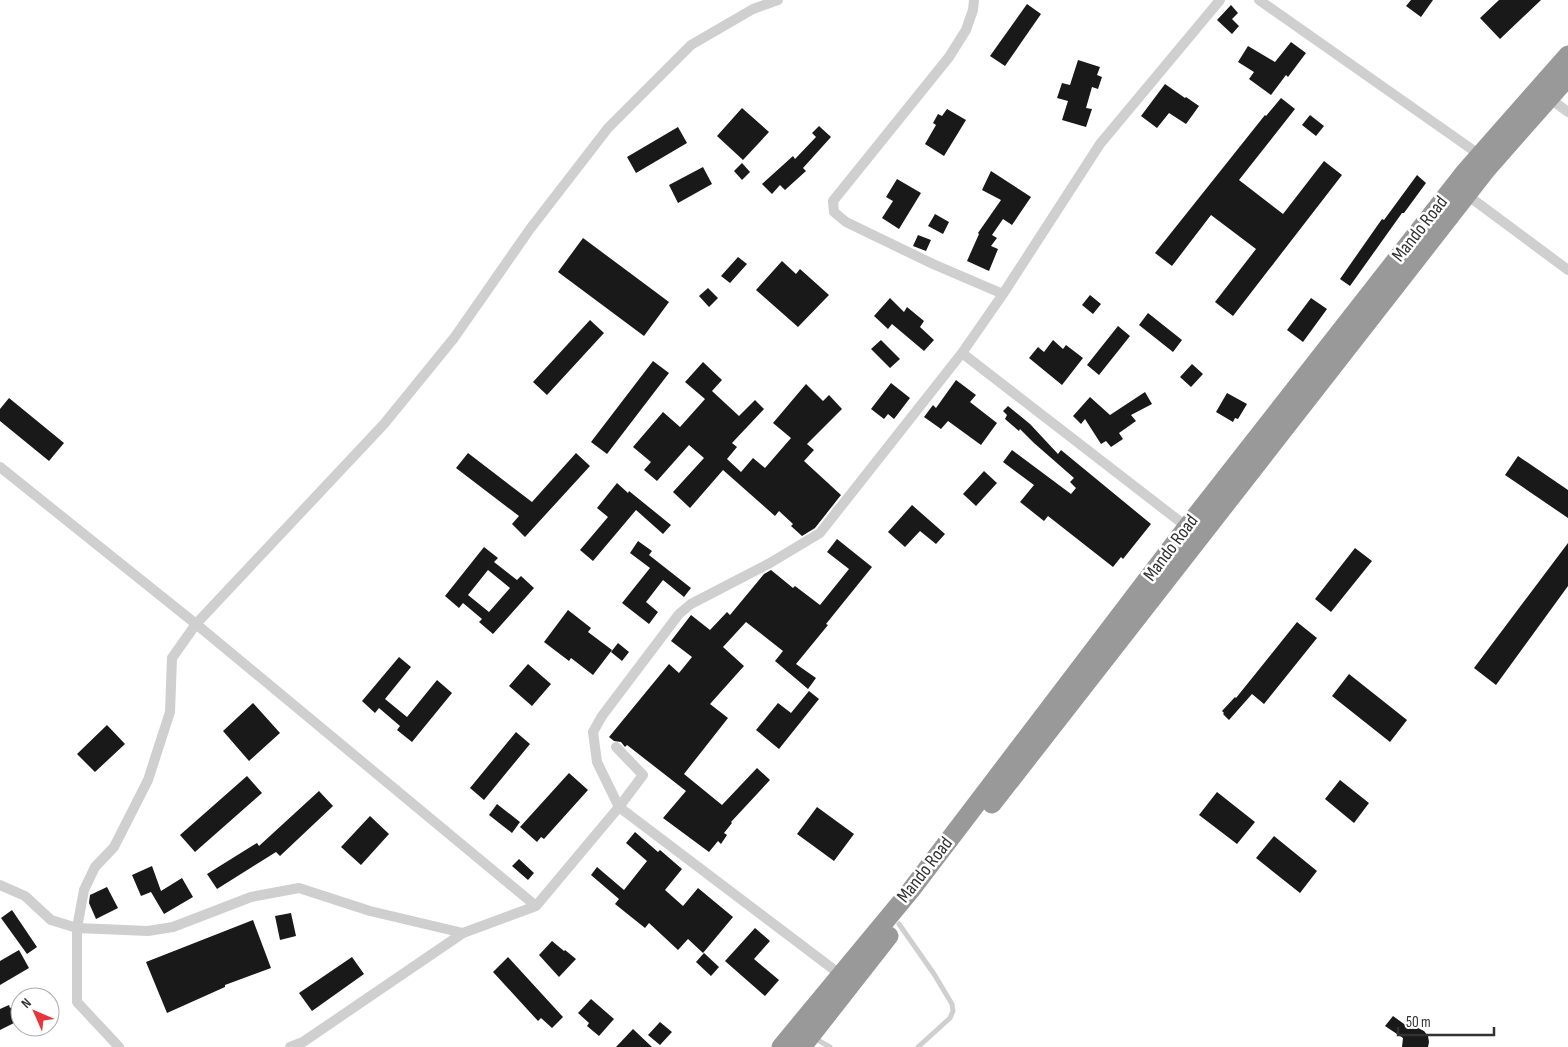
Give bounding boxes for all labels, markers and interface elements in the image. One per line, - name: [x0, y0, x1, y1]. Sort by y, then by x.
- street label: Mando Road: [1387, 191, 1453, 267]
- street label: Mando Road: [1139, 510, 1203, 586]
- street label: Mando Road: [892, 832, 958, 908]
- north arrow: [10, 987, 60, 1037]
- text: N: [18, 995, 35, 1012]
- scale bar: [1398, 1004, 1494, 1036]
- text: 50 m: [1406, 1013, 1431, 1032]

